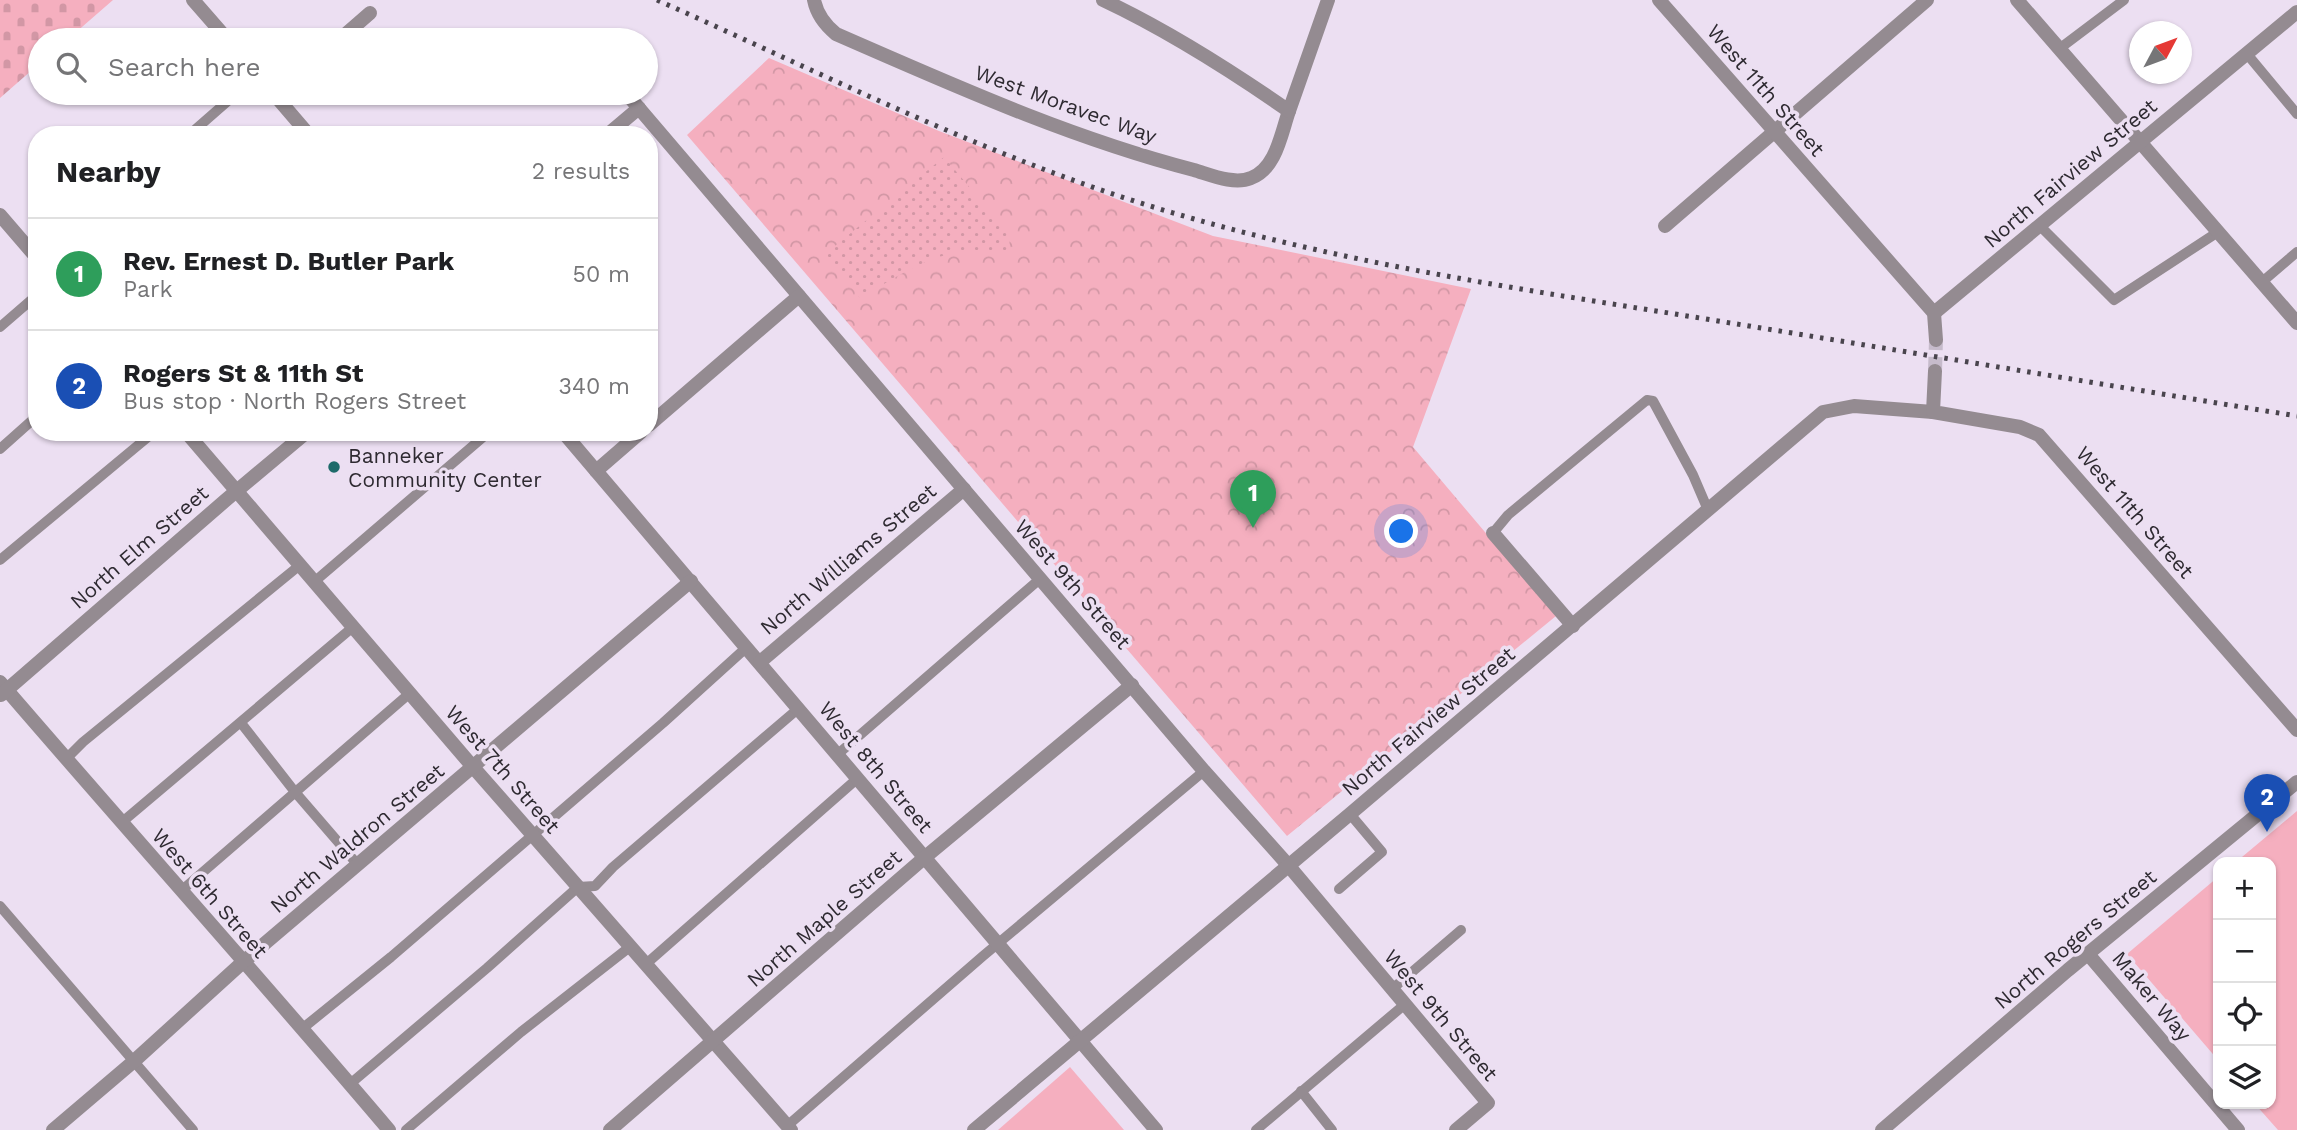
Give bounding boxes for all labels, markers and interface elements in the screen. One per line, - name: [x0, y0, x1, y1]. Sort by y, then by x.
- street label: West 11th Street: [1702, 19, 1830, 161]
- north arrow: [2129, 21, 2192, 84]
- search box: [28, 28, 658, 105]
- icon: search: [52, 48, 90, 86]
- text: Search here: [108, 52, 260, 82]
- street label: West Moravec Way: [972, 59, 1160, 149]
- street label: North Fairview Street: [1978, 93, 2162, 253]
- text: Nearby: [56, 154, 161, 189]
- text: 2 results: [532, 158, 630, 185]
- text: Rev. Ernest D. Butler Park: [123, 246, 454, 276]
- text: 1: [74, 261, 84, 288]
- text: 50 m: [573, 261, 630, 288]
- text: Park: [123, 276, 172, 303]
- text: Rogers St & 11th St: [123, 358, 363, 388]
- text: 2: [72, 373, 86, 400]
- text: 340 m: [558, 373, 630, 400]
- text: Bus stop · North Rogers Street: [123, 388, 466, 415]
- street label: West 11th Street: [2071, 441, 2199, 583]
- place label: Banneker Community Center: [348, 443, 542, 492]
- marker: Banneker Community Center: [326, 459, 342, 475]
- pin: 1: [1230, 470, 1276, 528]
- street label: North Williams Street: [755, 478, 941, 640]
- street label: North Elm Street: [65, 480, 213, 614]
- street label: West 9th Street: [1010, 514, 1136, 654]
- your location: [1384, 514, 1418, 548]
- street label: North Fairview Street: [1336, 641, 1520, 801]
- street label: West 8th Street: [814, 696, 938, 838]
- street label: West 7th Street: [441, 700, 566, 838]
- street label: North Waldron Street: [265, 758, 449, 918]
- pin: 2: [2244, 774, 2290, 832]
- street label: West 6th Street: [147, 823, 273, 963]
- street label: North Maple Street: [742, 844, 907, 992]
- map controls: [2213, 857, 2276, 1109]
- button: +: [2213, 857, 2276, 920]
- street label: North Rogers Street: [1989, 864, 2161, 1014]
- button: −: [2213, 920, 2276, 983]
- street label: West 9th Street: [1379, 944, 1503, 1086]
- street label: Maker Way: [2107, 946, 2197, 1046]
- button: locate: [2213, 983, 2276, 1046]
- button: layers: [2213, 1046, 2276, 1109]

